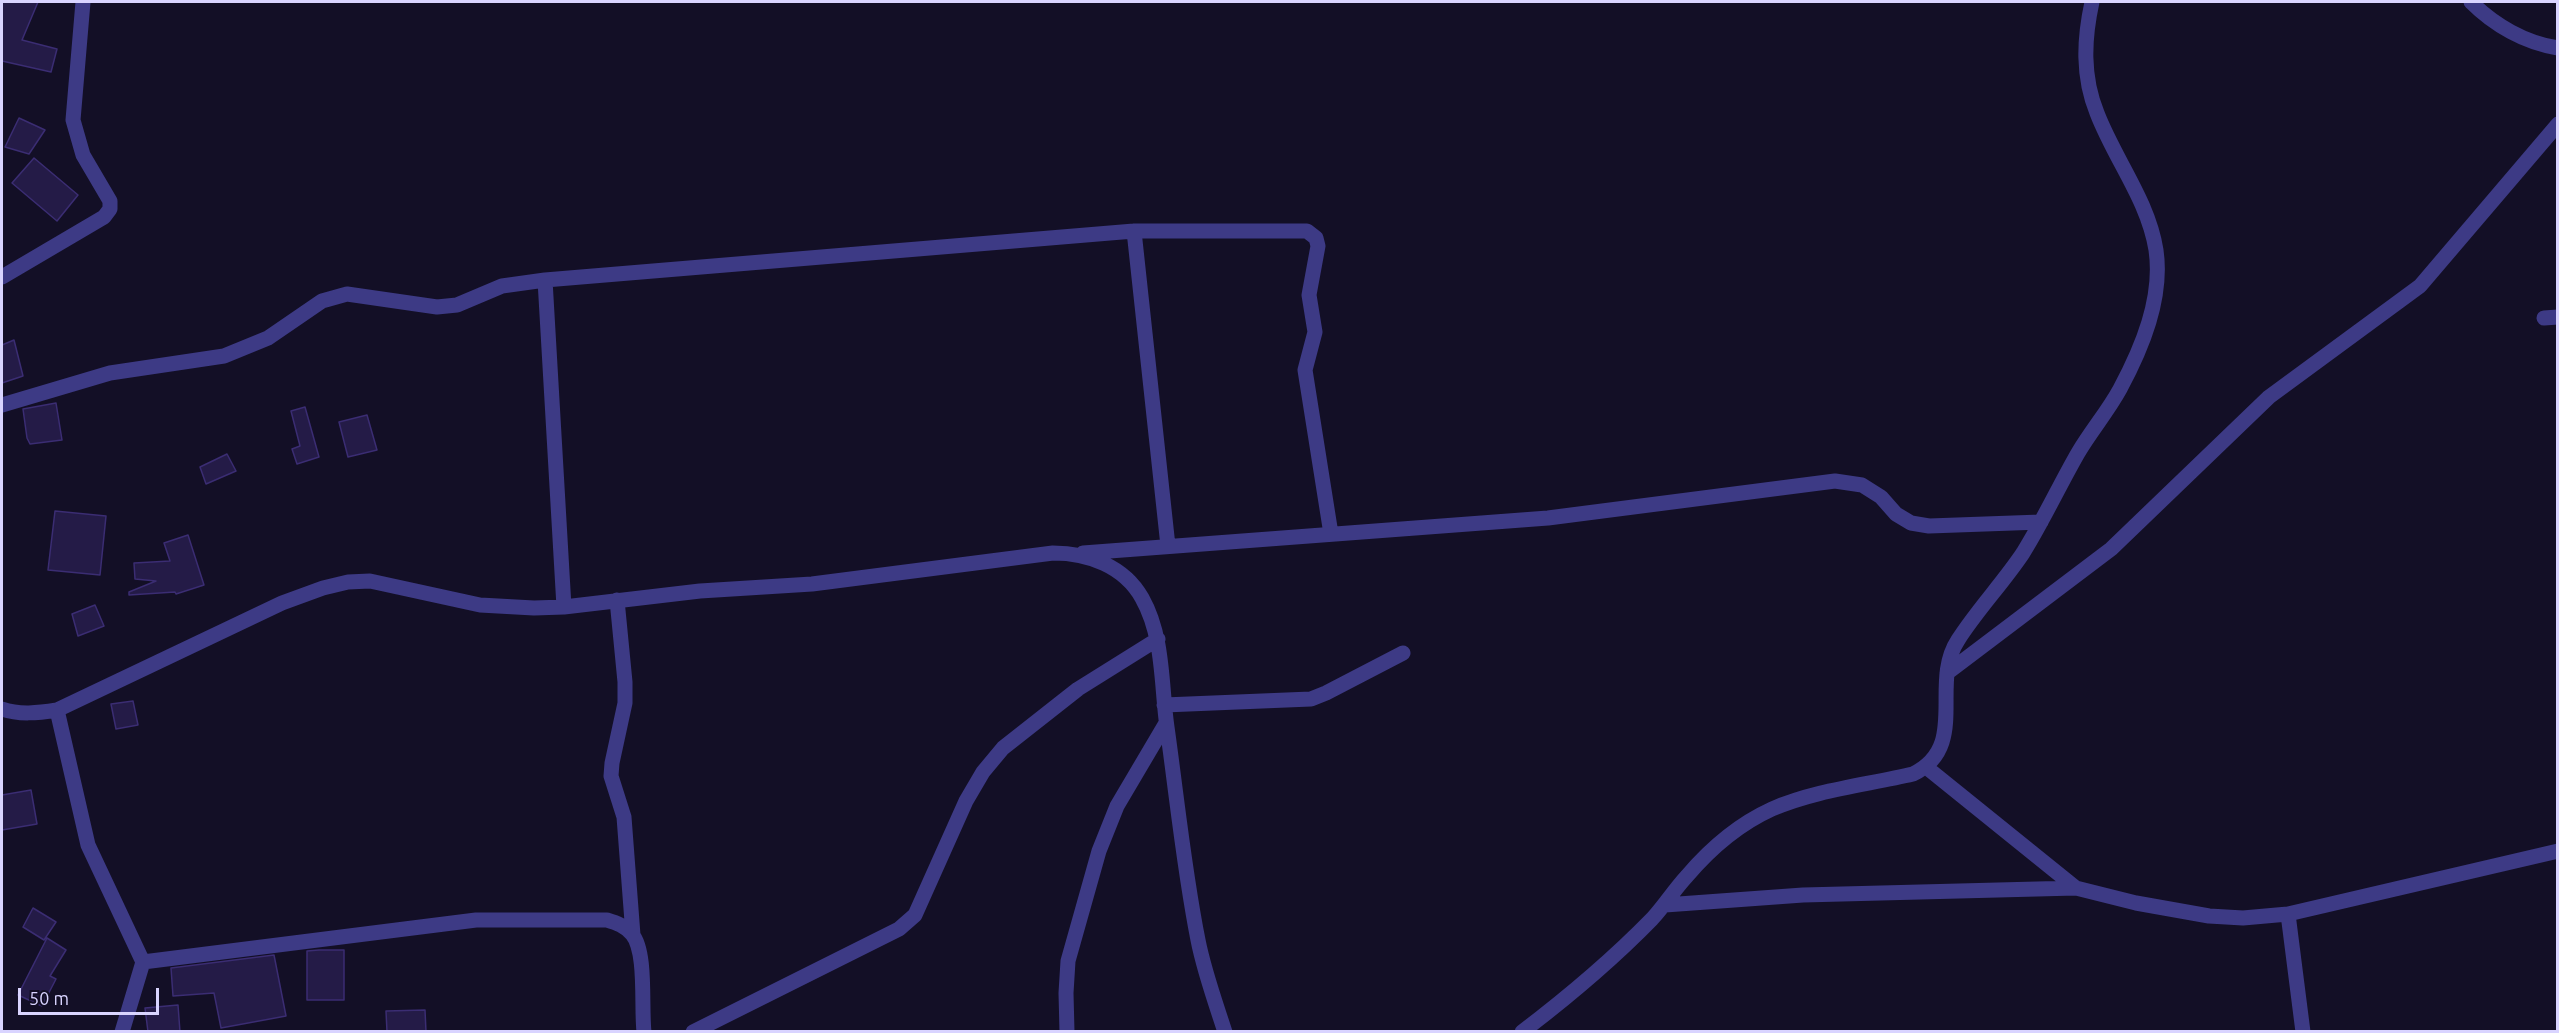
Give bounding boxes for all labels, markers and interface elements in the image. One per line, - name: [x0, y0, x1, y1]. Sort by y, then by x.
- scale bar: [21, 976, 162, 1014]
- text: 50 m: [29, 988, 69, 1008]

